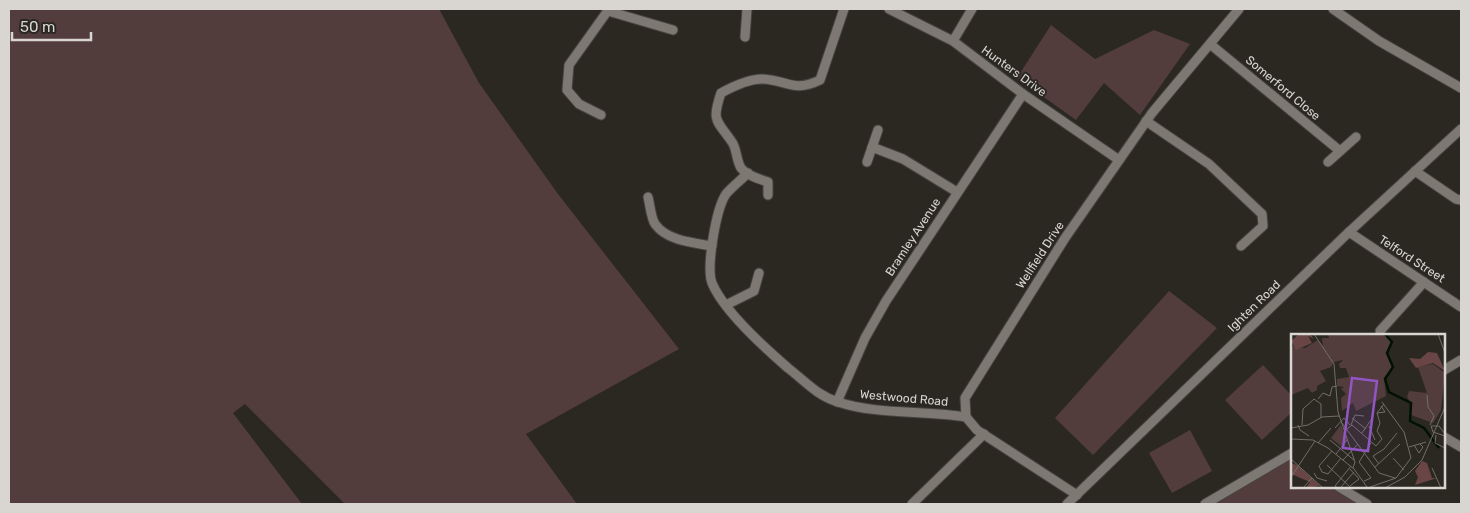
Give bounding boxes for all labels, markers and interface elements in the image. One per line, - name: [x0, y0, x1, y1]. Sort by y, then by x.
- scale bar: [12, 10, 91, 42]
- text: 50 m: [20, 18, 55, 36]
- street label: Hunters Drive: [979, 43, 1049, 99]
- street label: Somerford Close: [1243, 53, 1323, 123]
- street label: Bramley Avenue: [883, 195, 944, 279]
- street label: Wellfield Drive: [1013, 219, 1067, 291]
- street label: Telford Street: [1376, 232, 1448, 286]
- street label: Ighten Road: [1225, 277, 1283, 335]
- inset map: [1291, 334, 1445, 488]
- street label: Westwood Road: [859, 387, 949, 409]

